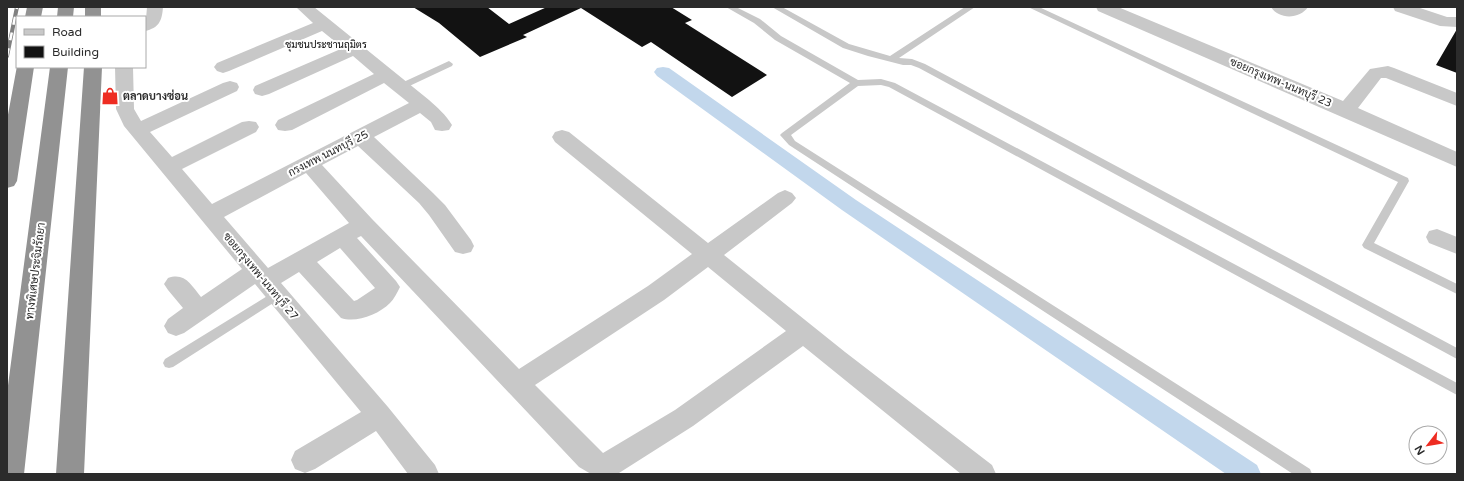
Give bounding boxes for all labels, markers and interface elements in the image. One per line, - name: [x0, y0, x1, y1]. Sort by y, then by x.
- legend: [16, 16, 146, 68]
- text: Road: [52, 25, 82, 39]
- district label: ชุมชนประชานฤมิตร: [285, 39, 367, 52]
- text: Building: [52, 45, 99, 59]
- street label: ซอยกรุงเทพ-นนทบุรี 23: [1227, 53, 1335, 112]
- shop icon: ตลาดบางซ่อน: [100, 86, 120, 106]
- place label: ตลาดบางซ่อน: [123, 89, 188, 103]
- street label: กรงเทพ นนทบุรี 25: [285, 126, 372, 181]
- street label: ทางพิเศษประจิมรัถยา: [22, 222, 48, 320]
- street label: ซอยกรุงเทพ-นนทบุรี 27: [219, 229, 302, 324]
- north arrow: [1408, 425, 1448, 465]
- text: N: [1412, 443, 1428, 457]

